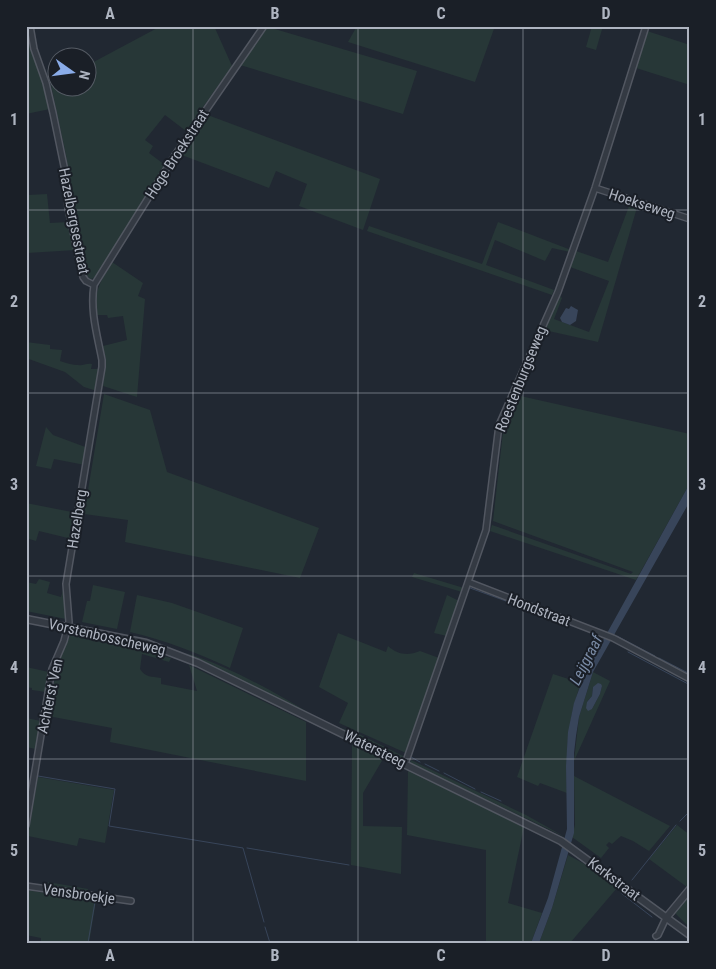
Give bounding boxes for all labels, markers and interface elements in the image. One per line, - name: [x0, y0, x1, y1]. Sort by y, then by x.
- text: A: [105, 4, 115, 23]
- text: B: [271, 4, 280, 23]
- text: C: [436, 4, 446, 23]
- text: D: [601, 4, 611, 23]
- north arrow: [48, 48, 98, 98]
- text: N: [76, 69, 93, 81]
- street label: Hoge Broekstraat: [141, 106, 213, 202]
- text: 1: [10, 110, 18, 129]
- text: 1: [698, 110, 706, 129]
- street label: Hazelbergsestraat: [55, 166, 93, 276]
- street label: Hoekseweg: [607, 185, 677, 223]
- text: 2: [10, 292, 18, 311]
- text: 2: [698, 292, 706, 311]
- street label: Roestenburgseweg: [492, 323, 550, 435]
- text: 3: [10, 475, 18, 494]
- text: 3: [698, 475, 706, 494]
- street label: Hazelberg: [63, 488, 91, 550]
- street label: Hondstraat: [505, 590, 573, 630]
- street label: Vorstenbosscheweg: [47, 615, 167, 659]
- water label: Leijgraaf: [565, 630, 608, 688]
- street label: Achterst Ven: [33, 657, 67, 735]
- text: 4: [10, 658, 18, 677]
- text: 4: [698, 658, 706, 677]
- street label: Watersteeg: [341, 726, 409, 772]
- text: 5: [10, 841, 18, 860]
- text: 5: [698, 841, 706, 860]
- street label: Kerkstraat: [584, 854, 644, 904]
- street label: Vensbroekje: [42, 880, 116, 908]
- text: A: [105, 946, 115, 965]
- text: B: [271, 946, 280, 965]
- text: C: [436, 946, 446, 965]
- text: D: [601, 946, 611, 965]

